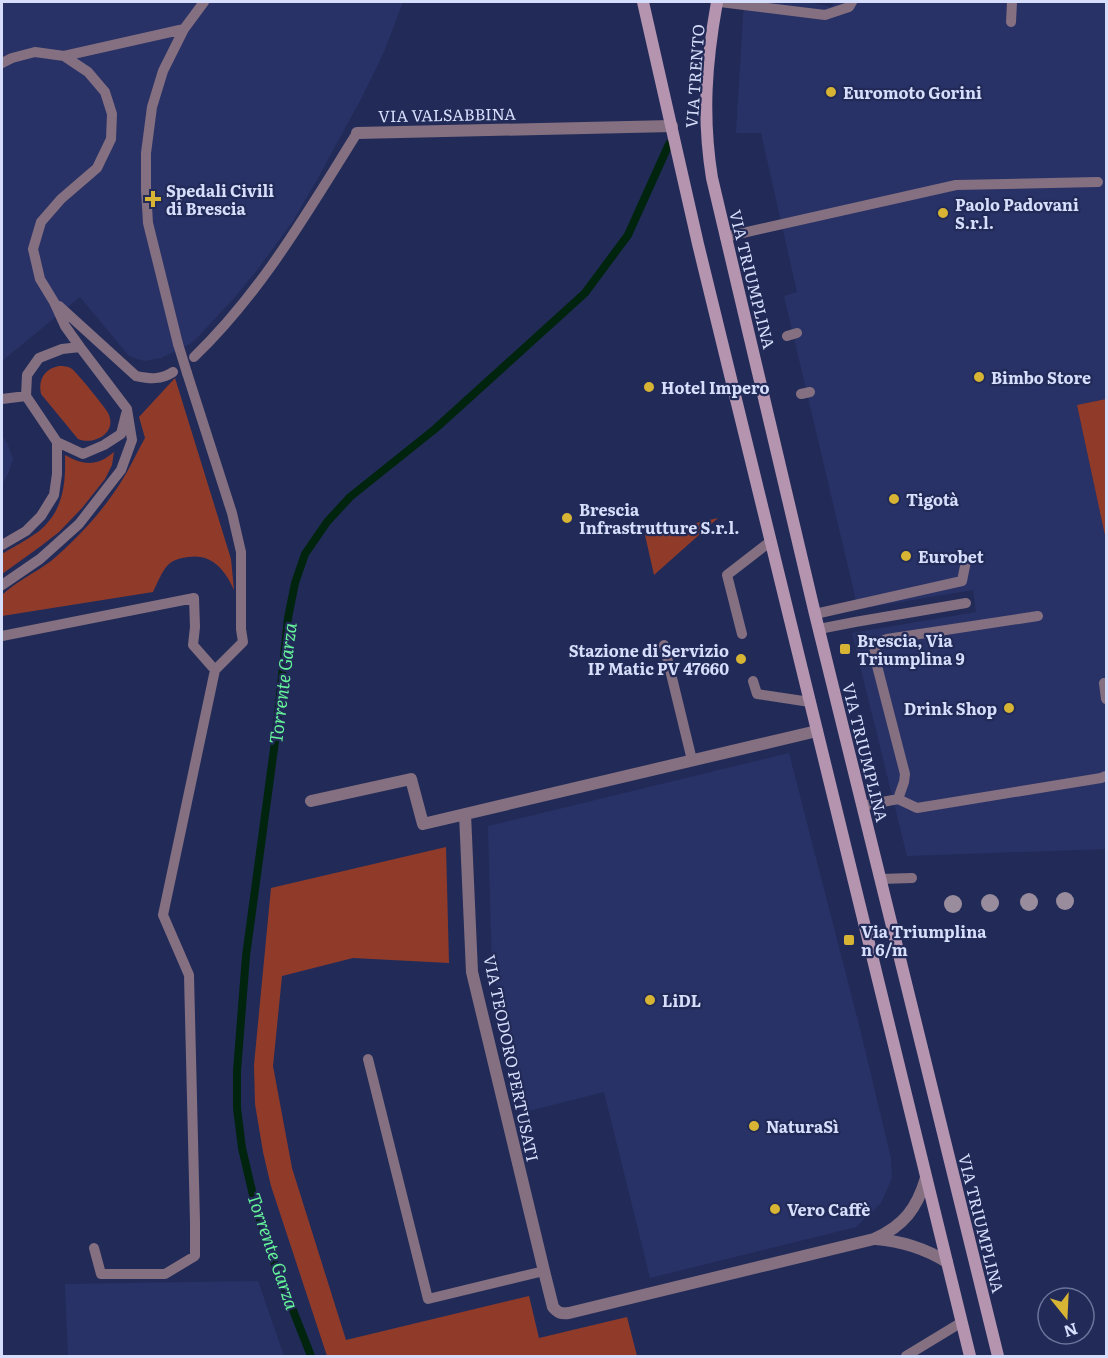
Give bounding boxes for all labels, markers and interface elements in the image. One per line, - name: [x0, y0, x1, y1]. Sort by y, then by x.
- street label: VIA TRENTO: [678, 23, 710, 129]
- place label: Euromoto Gorini: [843, 80, 982, 104]
- marker: Euromoto Gorini: [824, 85, 838, 99]
- street label: VIA VALSABBINA: [378, 101, 516, 127]
- place label: Spedali Civili di Brescia: [166, 178, 274, 220]
- marker: Spedali Civili di Brescia: [144, 190, 162, 208]
- place label: Paolo Padovani S.r.l.: [955, 192, 1079, 234]
- marker: Paolo Padovani S.r.l.: [936, 206, 950, 220]
- street label: VIA TRIUMPLINA: [724, 207, 782, 351]
- place label: Bimbo Store: [991, 365, 1091, 389]
- marker: Bimbo Store: [972, 370, 986, 384]
- place label: Hotel Impero: [661, 375, 769, 399]
- marker: Hotel Impero: [642, 380, 656, 394]
- place label: Tigotà: [906, 487, 960, 511]
- marker: Tigotà: [887, 492, 901, 506]
- place label: Brescia Infrastrutture S.r.l.: [579, 497, 739, 539]
- marker: Brescia Infrastrutture S.r.l.: [560, 511, 574, 525]
- place label: Eurobet: [918, 544, 984, 568]
- marker: Eurobet: [899, 549, 913, 563]
- water label: Torrente Garza: [261, 620, 303, 745]
- place label: Brescia, Via Triumplina 9: [857, 628, 965, 670]
- place label: Stazione di Servizio IP Matic PV 47660: [569, 638, 729, 680]
- marker: Brescia, Via Triumplina 9: [838, 642, 852, 656]
- marker: Stazione di Servizio IP Matic PV 47660: [734, 652, 748, 666]
- street label: VIA TRIUMPLINA: [837, 680, 895, 824]
- place label: Drink Shop: [904, 696, 997, 720]
- marker: Drink Shop: [1002, 701, 1016, 715]
- place label: Via Triumplina n 6/m: [861, 919, 987, 961]
- marker: Via Triumplina n 6/m: [842, 933, 856, 947]
- street label: VIA TEODORO PERTUSATI: [478, 952, 546, 1164]
- place label: LiDL: [662, 988, 701, 1012]
- marker: LiDL: [643, 993, 657, 1007]
- place label: NaturaSì: [766, 1114, 839, 1138]
- marker: NaturaSì: [747, 1119, 761, 1133]
- street label: VIA TRIUMPLINA: [953, 1151, 1011, 1295]
- water label: Torrente Garza: [241, 1189, 307, 1314]
- place label: Vero Caffè: [787, 1197, 870, 1221]
- marker: Vero Caffè: [768, 1202, 782, 1216]
- north arrow: [1036, 1286, 1096, 1346]
- text: N: [1061, 1318, 1081, 1345]

